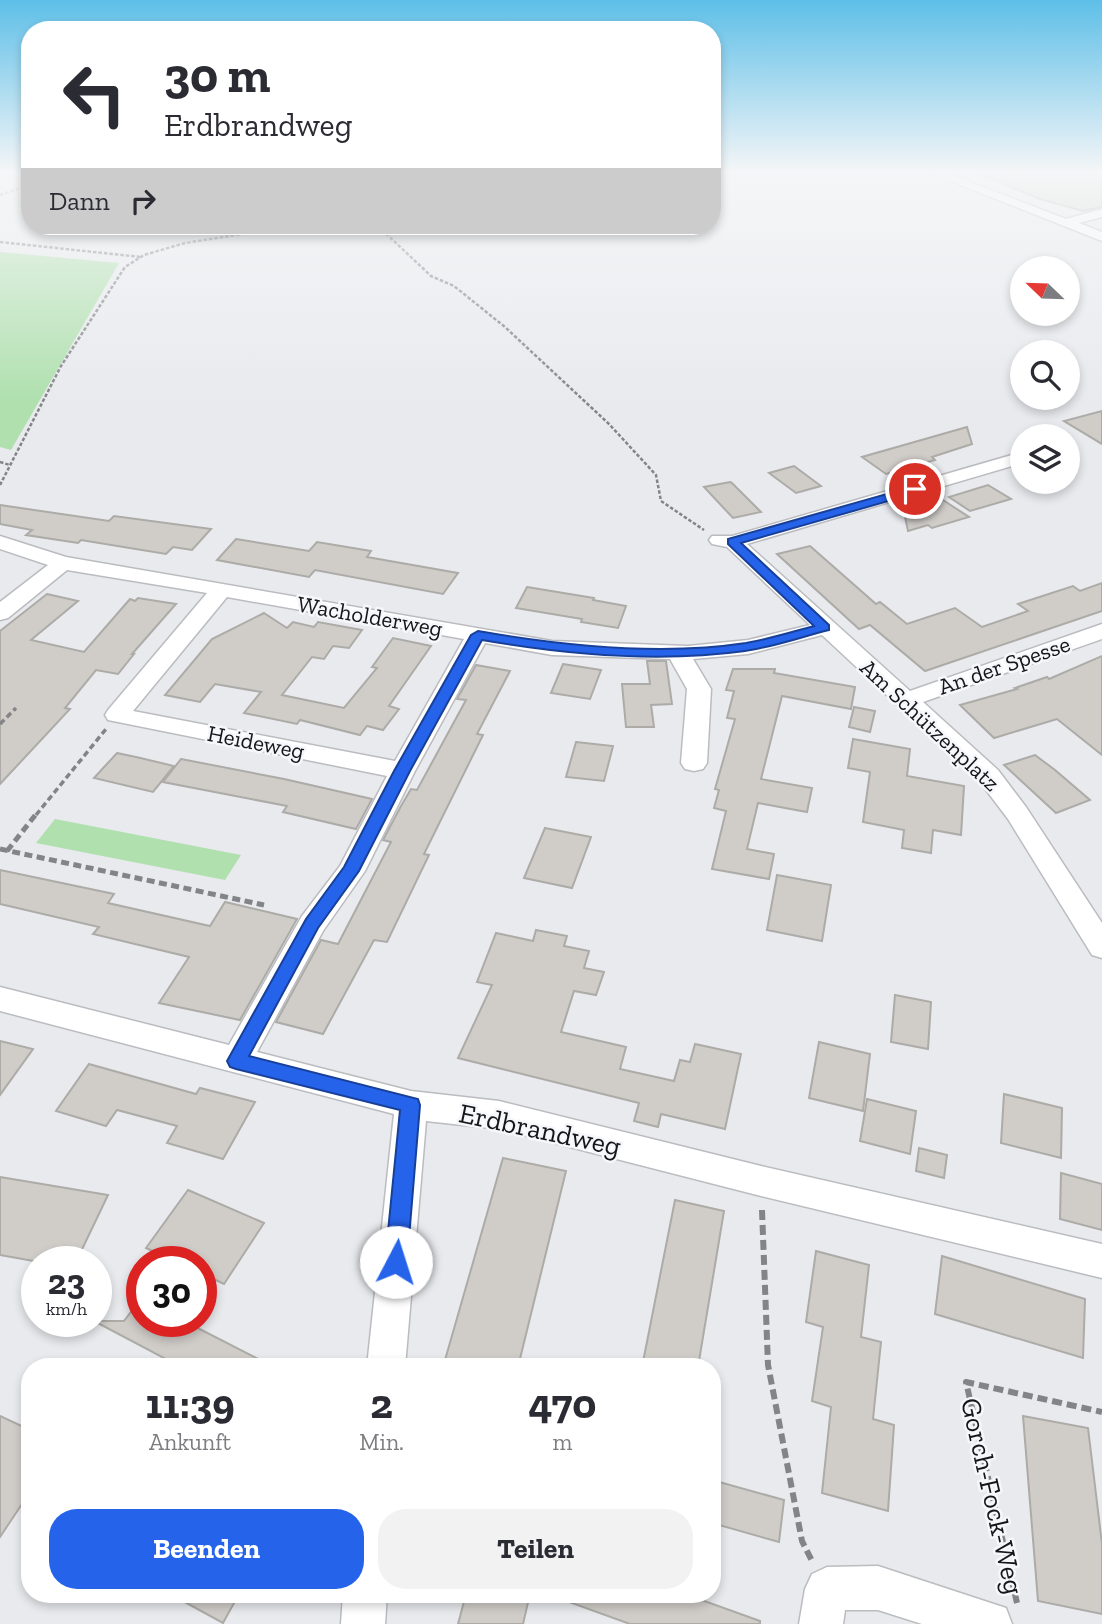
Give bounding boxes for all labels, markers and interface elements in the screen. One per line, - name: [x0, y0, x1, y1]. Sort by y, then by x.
- text: 30 m: [164, 46, 270, 105]
- icon: left: [49, 49, 140, 140]
- text: Erdbrandweg: [164, 106, 352, 144]
- icon: right: [124, 182, 162, 220]
- text: Dann: [49, 185, 110, 217]
- north arrow: [1010, 256, 1080, 326]
- map controls: [1010, 256, 1080, 494]
- button: search: [1010, 340, 1080, 410]
- button: layers: [1010, 424, 1080, 494]
- pin: [885, 459, 945, 519]
- icon: arrive: [896, 470, 934, 508]
- street label: Wacholderweg: [295, 589, 445, 643]
- street label: An der Spesse: [934, 629, 1074, 701]
- street label: Am Schützenplatz: [854, 653, 1006, 797]
- street label: Heideweg: [205, 719, 307, 765]
- street label: Erdbrandweg: [456, 1096, 624, 1163]
- position arrow: [359, 1225, 433, 1299]
- speed limit sign: 30: [126, 1246, 217, 1337]
- text: 23: [48, 1261, 85, 1303]
- text: km/h: [46, 1298, 87, 1320]
- text: 11:39: [145, 1378, 235, 1429]
- text: 2: [370, 1378, 393, 1429]
- text: 470: [528, 1378, 596, 1429]
- street label: Gorch-Fock-Weg: [954, 1395, 1031, 1597]
- text: Ankunft: [149, 1428, 231, 1456]
- text: Min.: [359, 1428, 404, 1456]
- text: m: [553, 1428, 572, 1456]
- button: Beenden: [49, 1509, 364, 1589]
- button: Teilen: [378, 1509, 693, 1589]

